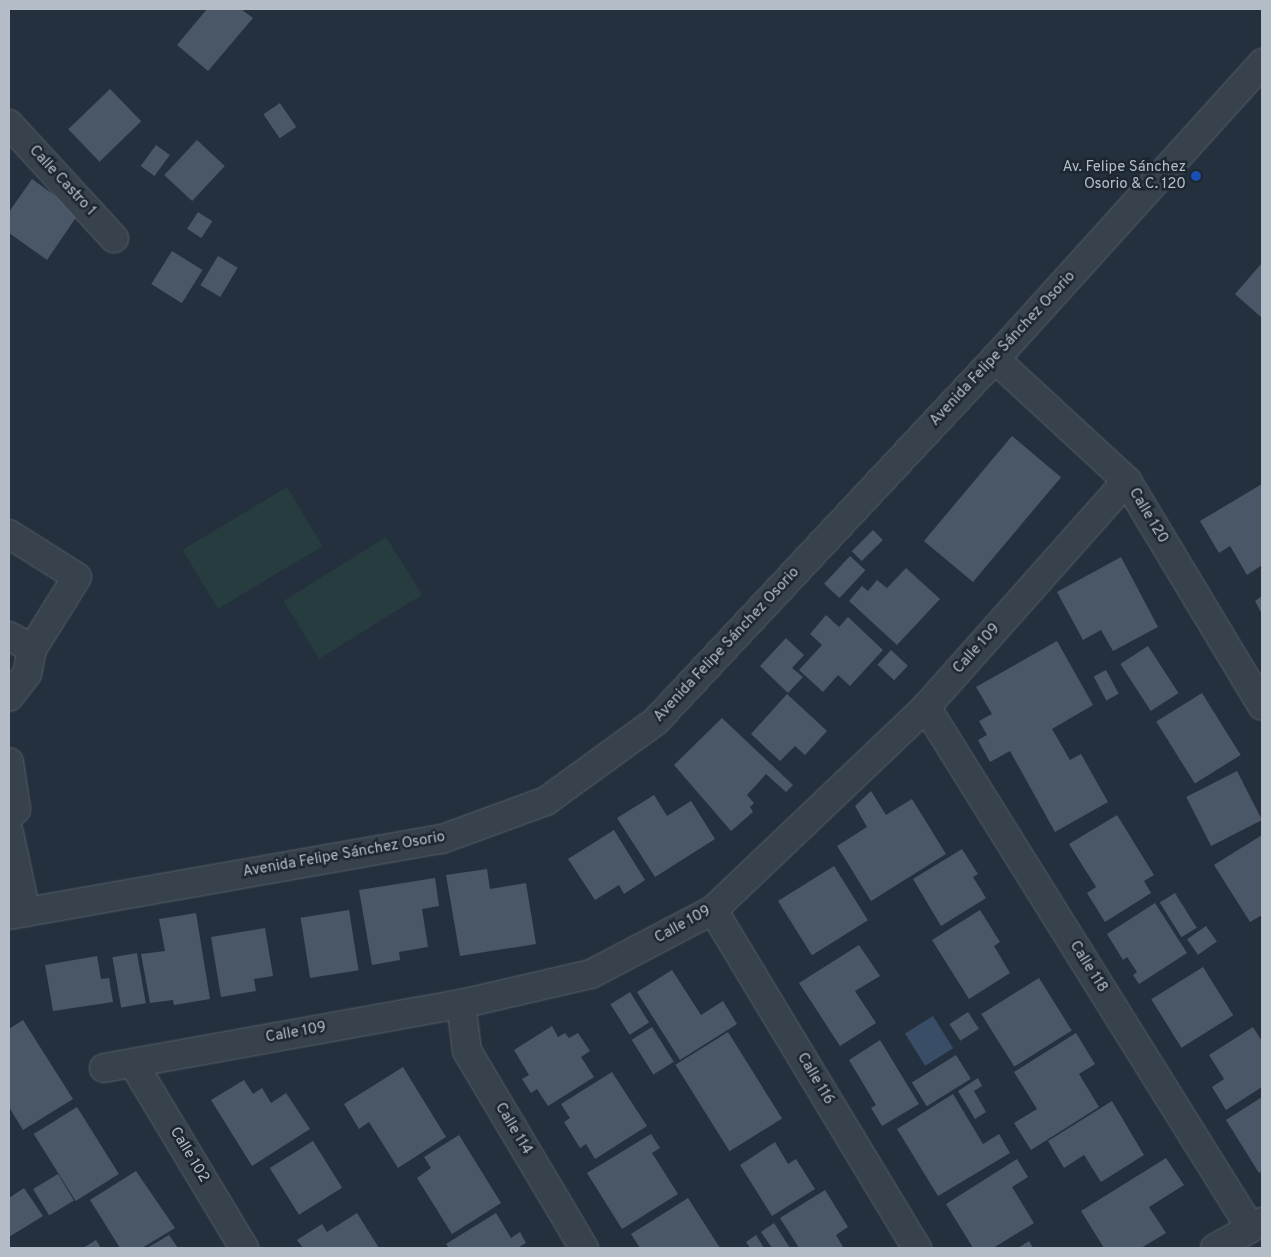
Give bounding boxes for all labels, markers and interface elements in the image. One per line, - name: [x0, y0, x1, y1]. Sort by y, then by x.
- street label: Calle Castro 1: [25, 142, 99, 220]
- place label: Av. Felipe Sánchez Osorio & C. 120: [1062, 158, 1186, 193]
- marker: Av. Felipe Sánchez Osorio & C. 120: [1190, 170, 1202, 182]
- street label: Avenida Felipe Sánchez Osorio: [926, 268, 1080, 430]
- street label: Calle 120: [1124, 485, 1172, 547]
- street label: Avenida Felipe Sánchez Osorio: [650, 564, 804, 726]
- street label: Calle 109: [950, 620, 1004, 678]
- street label: Avenida Felipe Sánchez Osorio: [241, 828, 447, 882]
- street label: Calle 109: [652, 902, 714, 948]
- street label: Calle 118: [1065, 938, 1111, 996]
- street label: Calle 109: [264, 1019, 328, 1047]
- street label: Calle 116: [793, 1050, 837, 1108]
- street label: Calle 114: [491, 1100, 535, 1158]
- street label: Calle 102: [165, 1124, 213, 1186]

